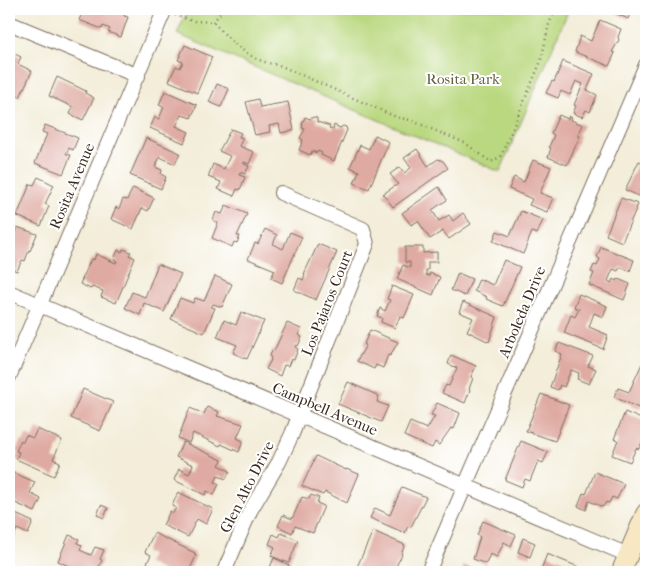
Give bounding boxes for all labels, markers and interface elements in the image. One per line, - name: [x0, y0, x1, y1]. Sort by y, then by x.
- park label: Rosita Park: [426, 70, 500, 88]
- street label: Rosita Avenue: [46, 140, 98, 232]
- street label: Los Pajaros Court: [298, 247, 357, 359]
- street label: Arboleda Drive: [494, 263, 550, 361]
- street label: Campbell Avenue: [270, 379, 381, 440]
- street label: Glen Alto Drive: [216, 438, 278, 536]

